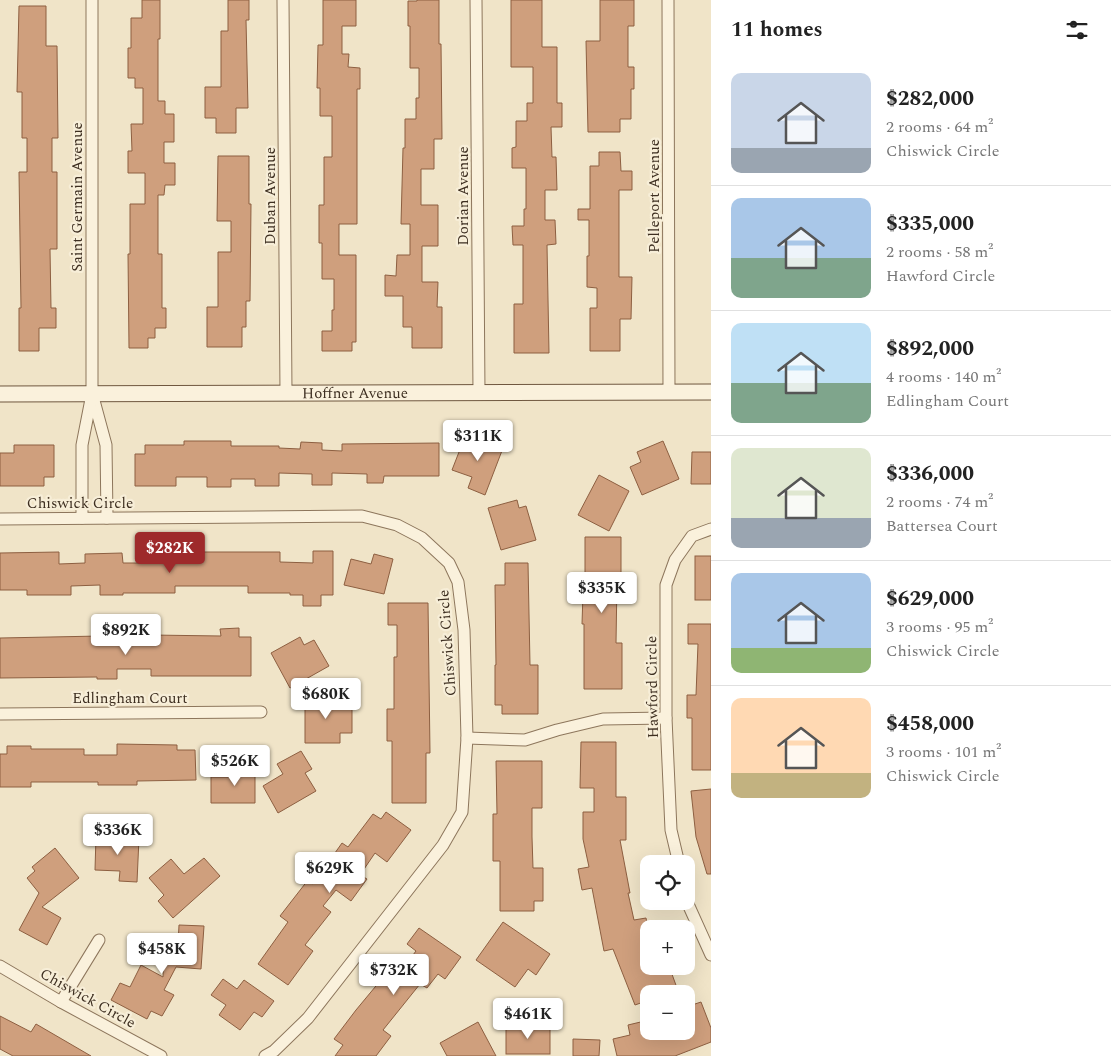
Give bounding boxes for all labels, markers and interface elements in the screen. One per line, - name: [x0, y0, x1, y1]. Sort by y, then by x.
- text: 11 homes: [731, 14, 823, 46]
- icon: filters: [1063, 16, 1091, 44]
- text: $282,000: [886, 83, 974, 115]
- icon: home: [771, 93, 831, 153]
- text: 2 rooms · 64 m²: [886, 115, 993, 139]
- street label: Saint Germain Avenue: [66, 122, 89, 272]
- street label: Pelleport Avenue: [643, 139, 666, 253]
- text: Chiswick Circle: [886, 139, 1000, 163]
- street label: Dorian Avenue: [452, 146, 475, 246]
- street label: Duban Avenue: [259, 147, 282, 245]
- text: $335,000: [886, 208, 974, 240]
- icon: home: [771, 218, 831, 278]
- text: 2 rooms · 58 m²: [886, 240, 993, 264]
- text: Hawford Circle: [886, 264, 995, 288]
- text: $892,000: [886, 333, 974, 365]
- icon: home: [771, 343, 831, 403]
- text: 4 rooms · 140 m²: [886, 365, 1001, 389]
- street label: Hoffner Avenue: [302, 382, 408, 405]
- text: Edlingham Court: [886, 389, 1009, 413]
- pin: $311K: [443, 420, 513, 462]
- text: $311K: [454, 424, 502, 448]
- text: $336,000: [886, 458, 974, 490]
- icon: home: [771, 468, 831, 528]
- text: 2 rooms · 74 m²: [886, 490, 993, 514]
- street label: Chiswick Circle: [27, 492, 133, 515]
- text: Battersea Court: [886, 514, 998, 538]
- pin: $282K: [135, 532, 205, 574]
- text: $282K: [146, 536, 194, 560]
- pin: $335K: [567, 572, 637, 614]
- text: $335K: [578, 576, 626, 600]
- text: $629,000: [886, 583, 974, 615]
- street label: Chiswick Circle: [432, 589, 463, 697]
- icon: home: [771, 593, 831, 653]
- pin: $892K: [91, 614, 161, 656]
- text: 3 rooms · 95 m²: [886, 615, 993, 639]
- text: $892K: [102, 618, 150, 642]
- street label: Hawford Circle: [640, 636, 665, 738]
- text: Chiswick Circle: [886, 639, 1000, 663]
- pin: $680K: [291, 678, 361, 720]
- text: $680K: [302, 682, 350, 706]
- street label: Edlingham Court: [72, 687, 188, 710]
- text: $458,000: [886, 708, 974, 740]
- icon: home: [771, 718, 831, 778]
- text: 3 rooms · 101 m²: [886, 740, 1001, 764]
- pin: $526K: [200, 744, 270, 787]
- text: $526K: [211, 749, 259, 773]
- text: Chiswick Circle: [886, 764, 1000, 788]
- pin: $336K: [83, 814, 153, 856]
- text: $336K: [94, 818, 142, 842]
- pin: $629K: [295, 852, 365, 894]
- map controls: [640, 855, 695, 1040]
- button: locate: [640, 855, 695, 910]
- text: $629K: [306, 856, 354, 880]
- button: +: [640, 920, 695, 975]
- pin: $458K: [127, 932, 197, 975]
- text: $458K: [138, 937, 186, 961]
- pin: $732K: [359, 954, 429, 996]
- text: $732K: [370, 958, 418, 982]
- street label: Chiswick Circle: [36, 963, 140, 1034]
- button: −: [640, 985, 695, 1040]
- pin: $461K: [493, 998, 563, 1040]
- text: $461K: [504, 1002, 552, 1026]

